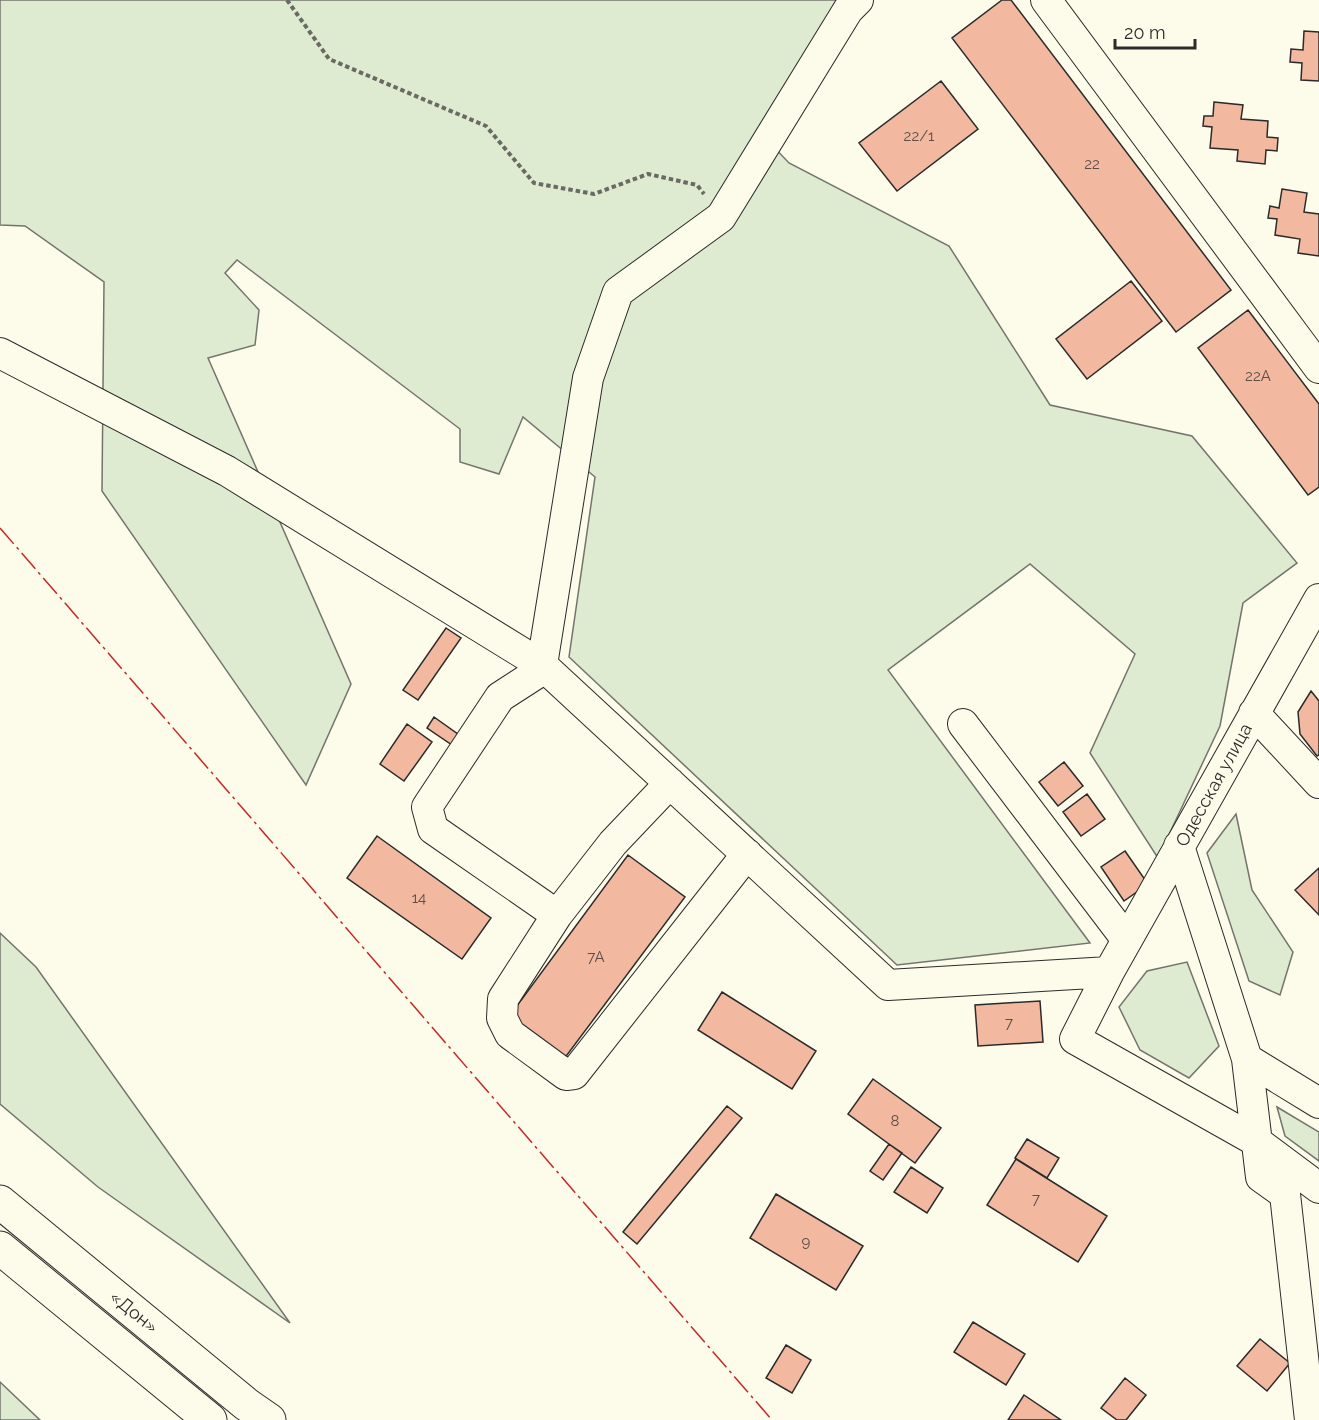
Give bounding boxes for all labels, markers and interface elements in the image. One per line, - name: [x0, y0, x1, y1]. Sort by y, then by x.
- scale bar: [1115, 12, 1194, 50]
- text: 20 m: [1124, 22, 1166, 43]
- house number: 22/1: [904, 127, 935, 145]
- house number: 22: [1084, 155, 1100, 173]
- house number: 22А: [1245, 367, 1271, 385]
- street label: Одесская улица: [1171, 719, 1256, 850]
- house number: 14: [412, 889, 426, 907]
- house number: 7А: [587, 948, 605, 966]
- house number: 7: [1005, 1014, 1013, 1032]
- house number: 8: [891, 1112, 900, 1130]
- house number: 7: [1032, 1190, 1040, 1208]
- house number: 9: [802, 1233, 811, 1251]
- street label: «Дон»: [106, 1286, 162, 1337]

